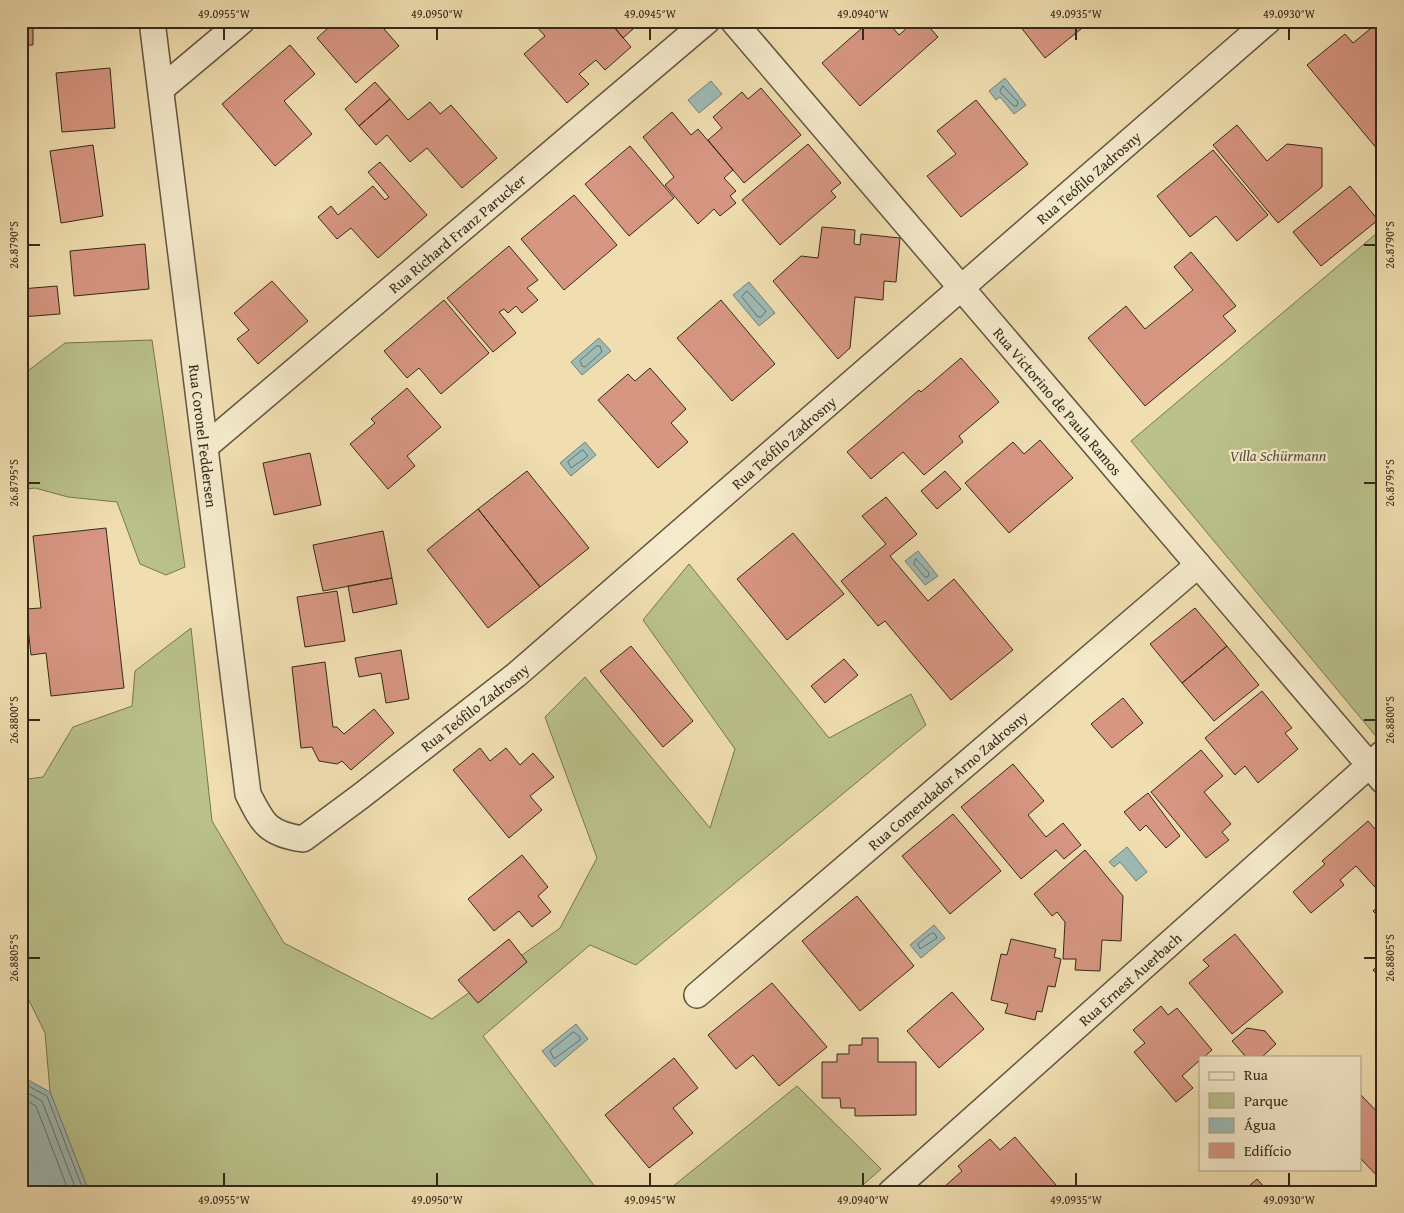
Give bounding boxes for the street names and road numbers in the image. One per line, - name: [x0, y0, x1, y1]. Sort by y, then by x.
- street label: Rua Teófilo Zadrosny: [1031, 126, 1146, 229]
- street label: Rua Richard Franz Parucker: [384, 169, 530, 298]
- street label: Rua Victorino de Paula Ramos: [989, 323, 1127, 479]
- street label: Rua Coronel Feddersen: [184, 363, 223, 509]
- street label: Rua Teófilo Zadrosny: [727, 391, 841, 494]
- street label: Rua Teófilo Zadrosny: [416, 658, 534, 756]
- street label: Rua Comendador Arno Zadrosny: [863, 705, 1032, 855]
- street label: Rua Ernest Auerbach: [1074, 927, 1186, 1030]

